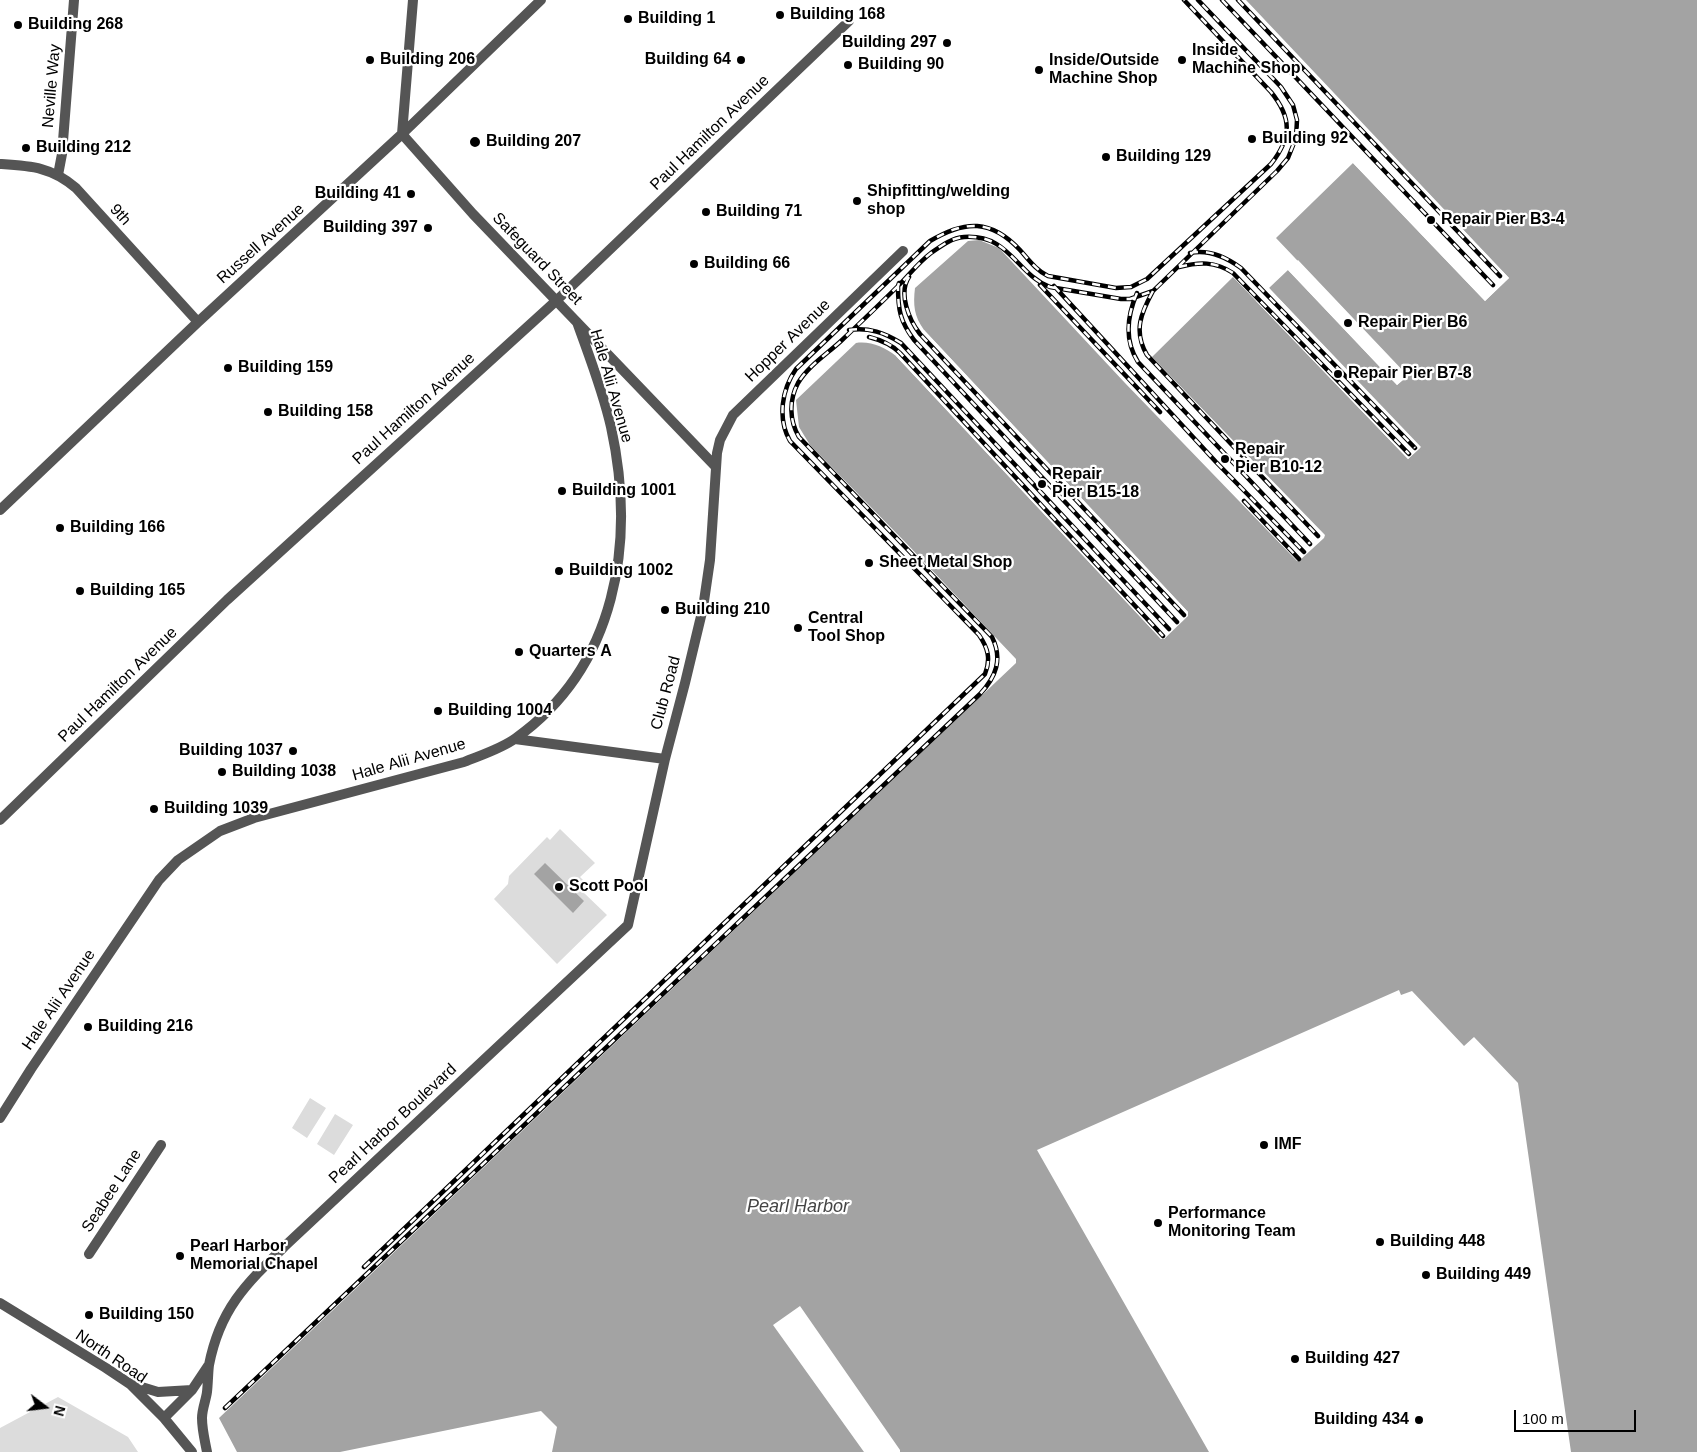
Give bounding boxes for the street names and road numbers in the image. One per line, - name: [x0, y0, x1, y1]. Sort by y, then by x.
- street label: Neville Way: [39, 43, 65, 129]
- street label: Paul Hamilton Avenue: [646, 71, 774, 195]
- street label: 9th: [105, 200, 135, 230]
- street label: Russell Avenue: [213, 200, 309, 288]
- street label: Safeguard Street: [488, 209, 586, 309]
- street label: Hopper Avenue: [741, 296, 835, 386]
- street label: Hale Alii Avenue: [586, 327, 636, 445]
- street label: Paul Hamilton Avenue: [349, 349, 479, 469]
- street label: Paul Hamilton Avenue: [54, 623, 182, 747]
- street label: Club Road: [647, 654, 685, 732]
- street label: Hale Alii Avenue: [350, 735, 468, 785]
- street label: Hale Alii Avenue: [18, 946, 100, 1054]
- street label: Pearl Harbor Boulevard: [325, 1060, 461, 1188]
- street label: Seabee Lane: [78, 1146, 146, 1236]
- street label: North Road: [72, 1326, 150, 1388]

